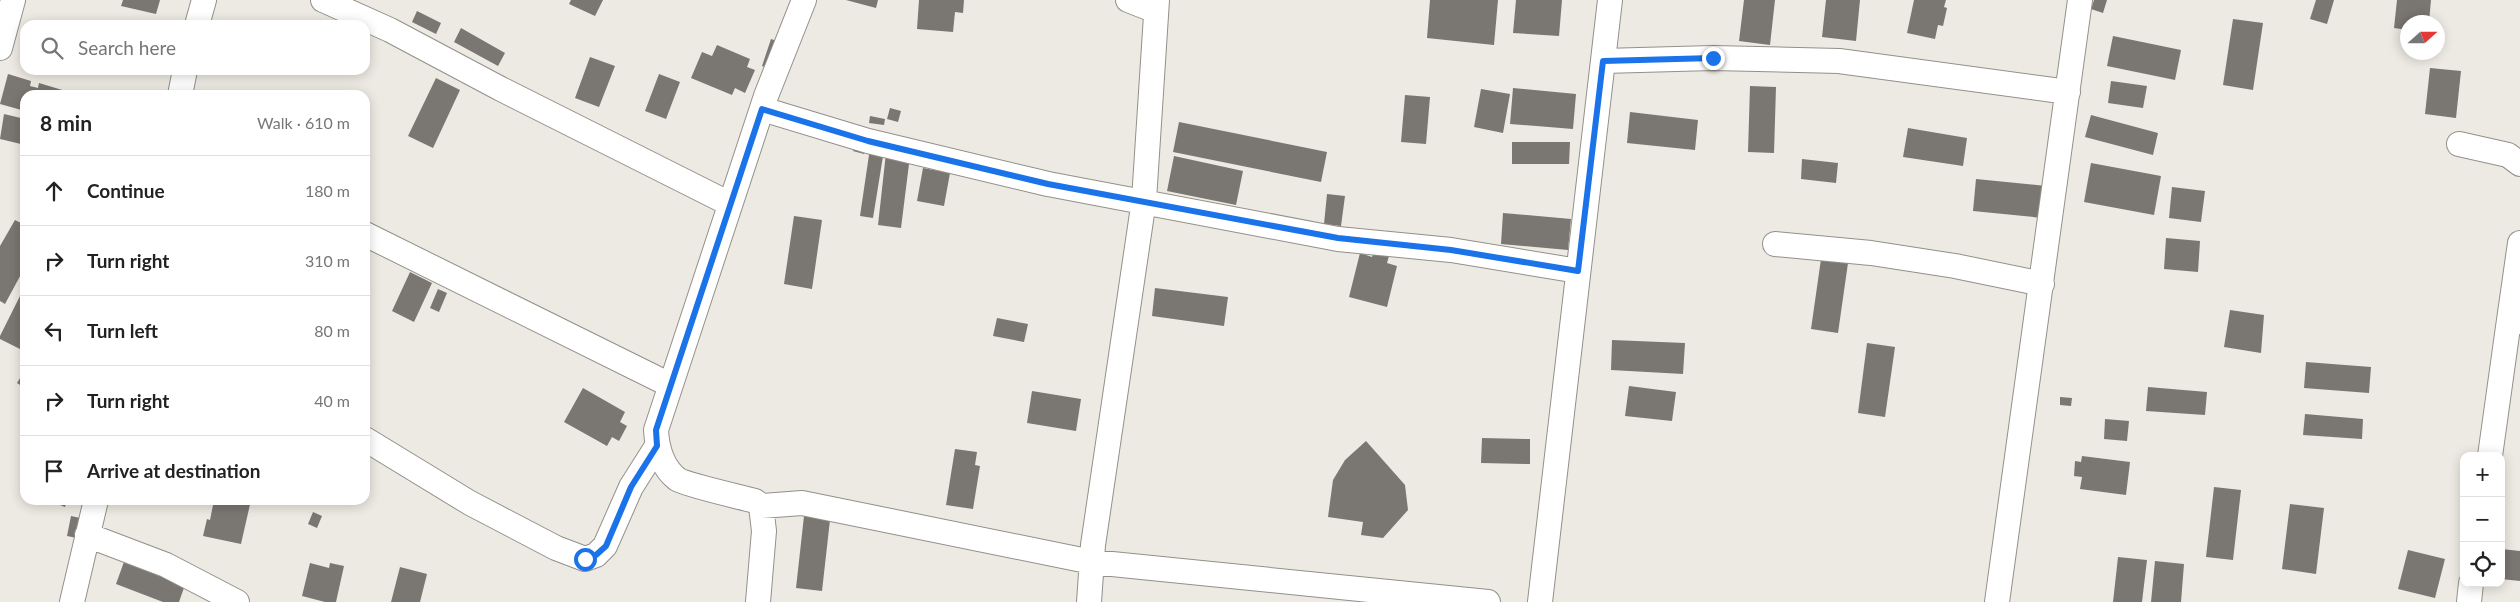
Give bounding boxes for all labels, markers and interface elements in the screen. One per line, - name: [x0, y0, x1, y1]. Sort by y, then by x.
- north arrow: [2400, 15, 2445, 60]
- search box: [20, 20, 370, 75]
- icon: search: [38, 34, 66, 62]
- text: Search here: [78, 36, 176, 59]
- route end: [1702, 47, 1725, 70]
- text: 8 min: [40, 110, 92, 135]
- text: Walk · 610 m: [257, 113, 350, 132]
- icon: ahead: [40, 177, 68, 205]
- text: Continue: [87, 179, 165, 202]
- text: 180 m: [305, 181, 350, 200]
- icon: right: [40, 247, 68, 275]
- text: Turn right: [87, 249, 169, 272]
- text: 310 m: [305, 251, 350, 270]
- icon: left: [40, 317, 68, 345]
- text: Turn left: [87, 319, 158, 342]
- text: 80 m: [314, 321, 350, 340]
- icon: right: [40, 387, 68, 415]
- text: Turn right: [87, 389, 169, 412]
- text: 40 m: [314, 391, 350, 410]
- map controls: [2460, 452, 2505, 587]
- button: +: [2460, 452, 2505, 497]
- icon: arrive: [40, 457, 68, 485]
- text: Arrive at destination: [87, 459, 260, 482]
- button: −: [2460, 497, 2505, 542]
- button: locate: [2460, 542, 2505, 587]
- route start: [574, 548, 597, 571]

